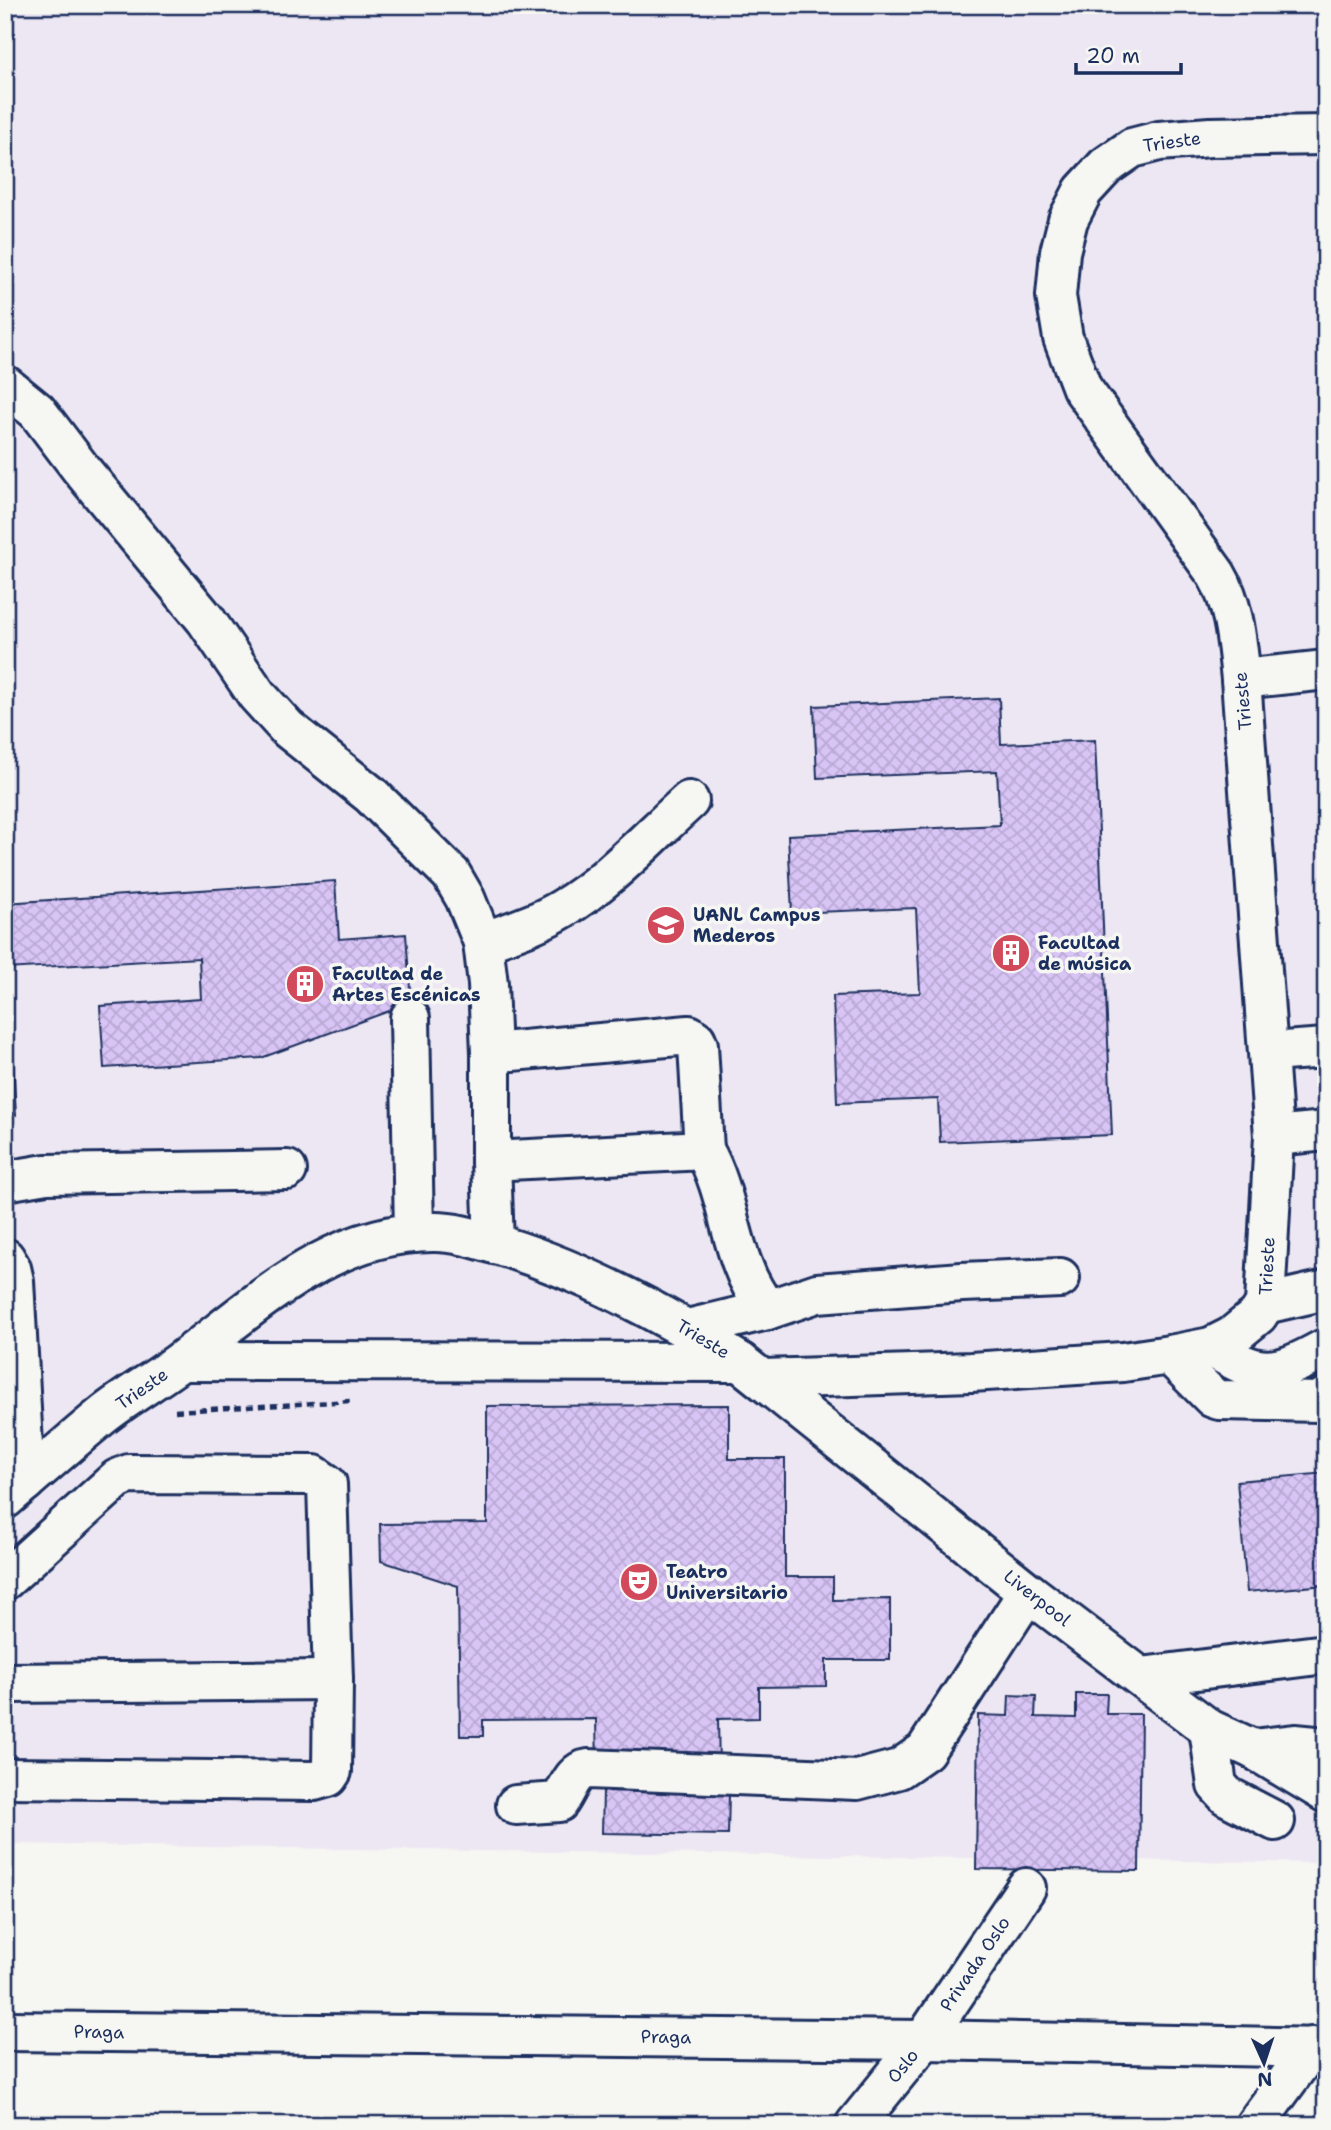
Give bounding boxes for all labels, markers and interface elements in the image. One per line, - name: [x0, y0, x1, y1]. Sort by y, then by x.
- scale bar: [1076, 32, 1180, 76]
- text: 20 m: [1086, 42, 1140, 70]
- street label: Trieste: [1141, 126, 1203, 158]
- street label: Trieste: [1229, 671, 1257, 731]
- place label: UANL Campus Mederos: [693, 903, 821, 948]
- school or university icon: UANL Campus Mederos: [645, 904, 687, 946]
- place label: Facultad de música: [1038, 931, 1132, 976]
- building icon: Facultad de música: [990, 932, 1032, 974]
- place label: Facultad de Artes Escénicas: [332, 962, 480, 1007]
- building icon: Facultad de Artes Escénicas: [284, 963, 326, 1005]
- street label: Trieste: [1253, 1236, 1281, 1296]
- street label: Trieste: [672, 1314, 734, 1364]
- street label: Trieste: [111, 1362, 173, 1416]
- place label: Teatro Universitario: [666, 1560, 788, 1605]
- theatre icon: Teatro Universitario: [618, 1561, 660, 1603]
- street label: Liverpool: [998, 1564, 1076, 1632]
- street label: Privada Oslo: [934, 1912, 1016, 2016]
- street label: Praga: [73, 2020, 125, 2044]
- street label: Praga: [640, 2025, 692, 2049]
- north arrow: [1230, 2028, 1300, 2098]
- street label: Oslo: [882, 2044, 924, 2088]
- text: N: [1257, 2067, 1273, 2092]

